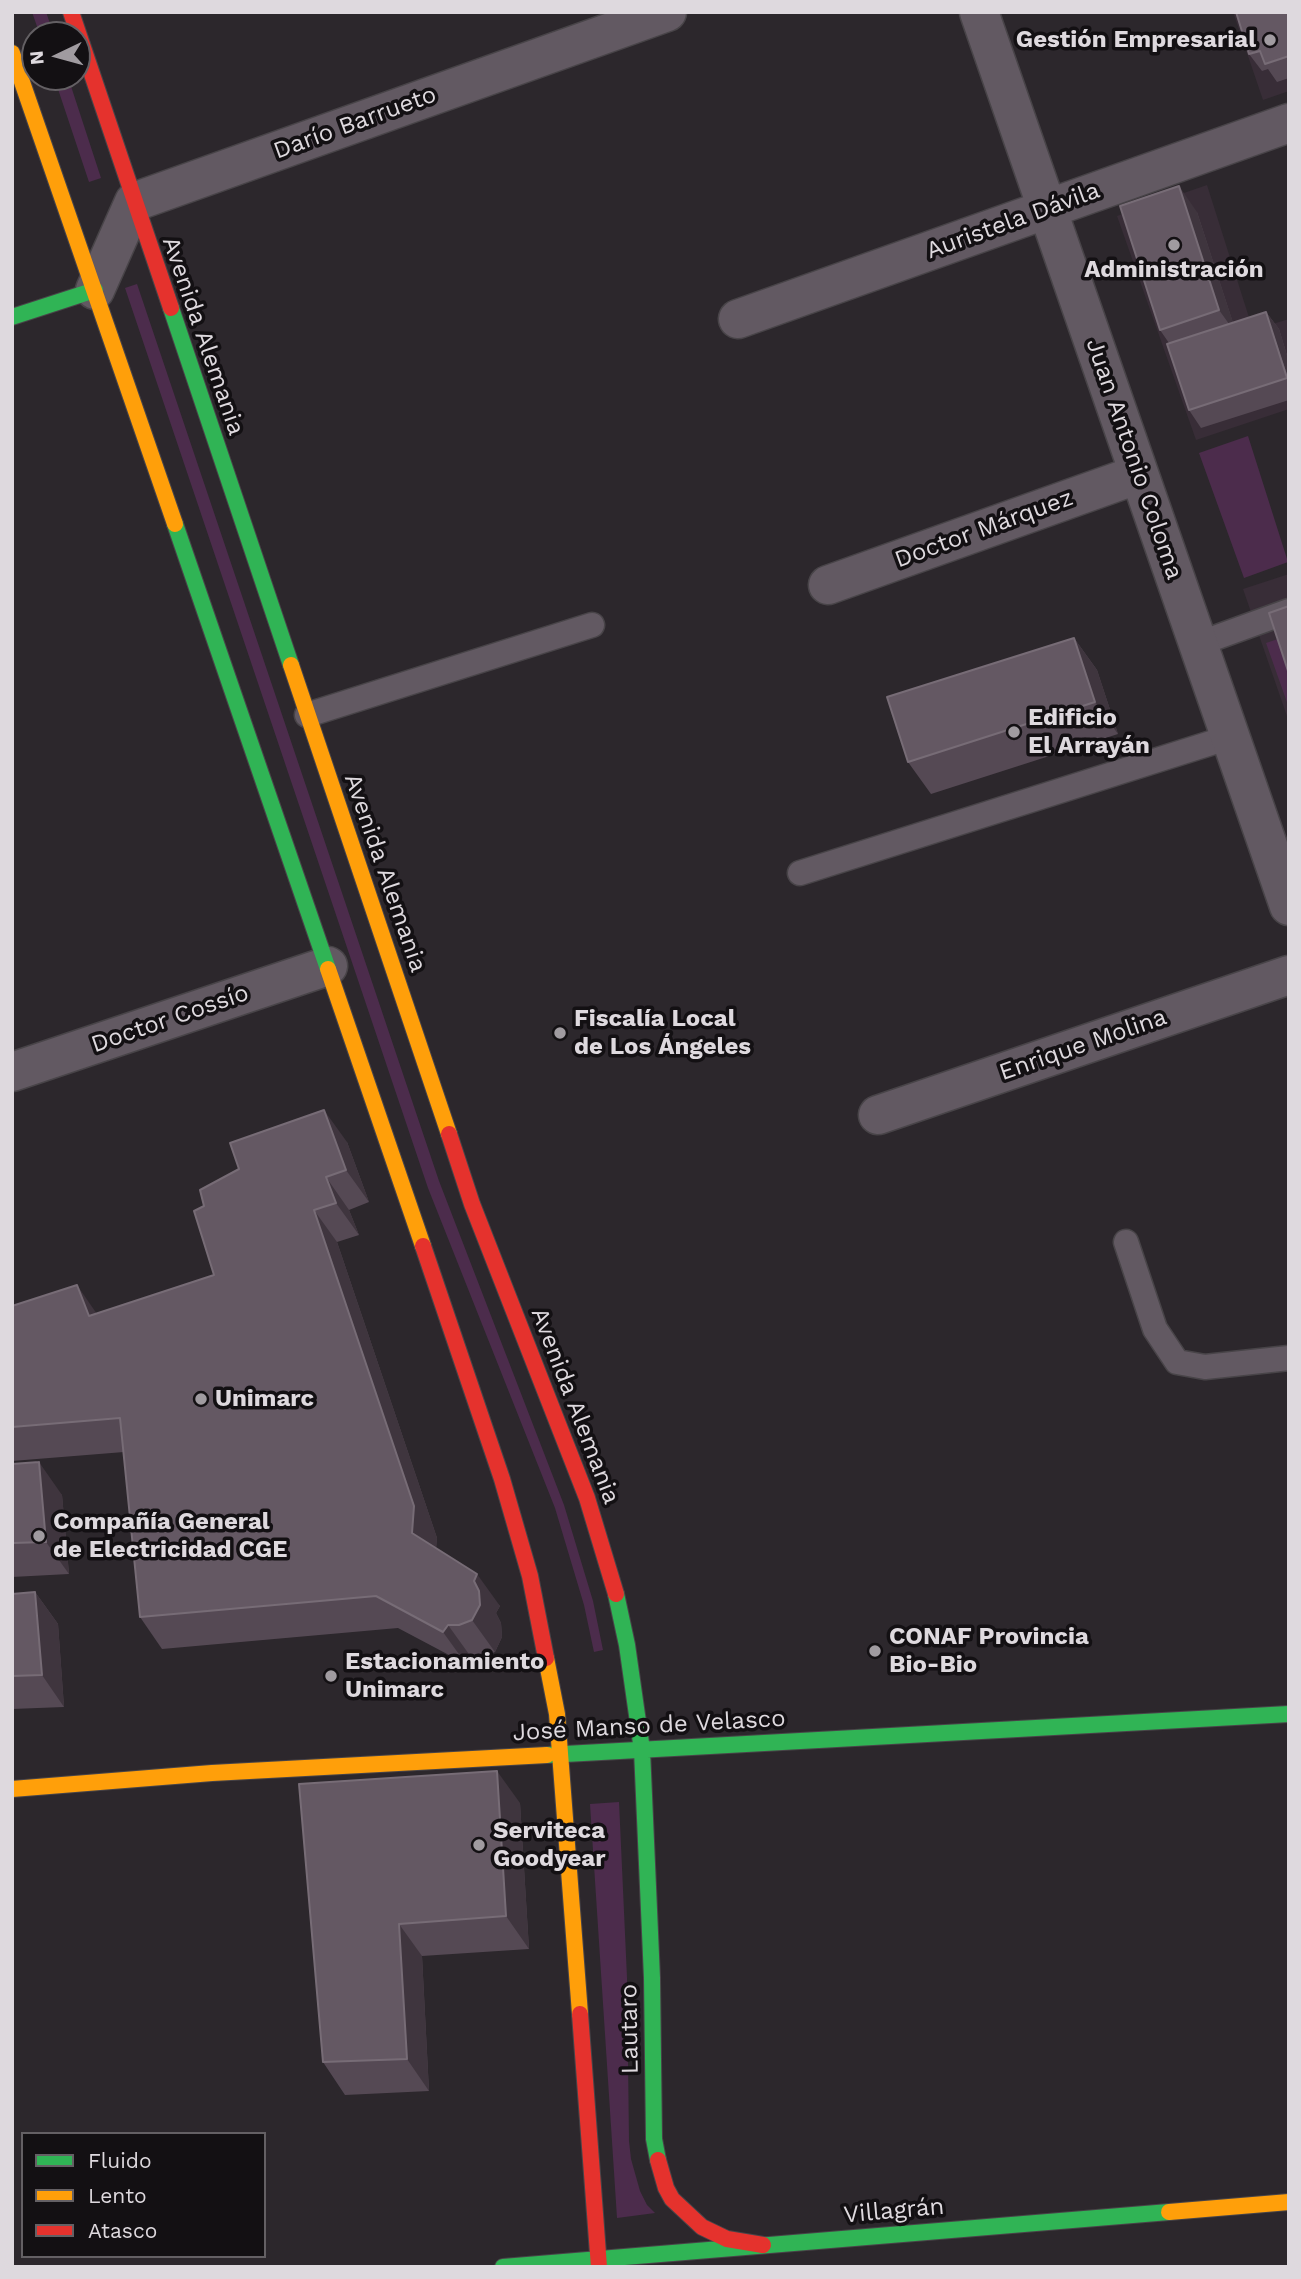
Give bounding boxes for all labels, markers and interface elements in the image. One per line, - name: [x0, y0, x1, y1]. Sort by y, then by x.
- north arrow: [21, 21, 91, 91]
- place label: Gestión Empresarial: [1016, 26, 1256, 54]
- marker: Gestión Empresarial: [1262, 32, 1278, 48]
- text: N: [25, 50, 49, 66]
- street label: Darío Barrueto: [270, 80, 440, 166]
- street label: Auristela Dávila: [922, 176, 1104, 266]
- street label: Avenida Alemania: [156, 233, 250, 439]
- marker: Administración: [1166, 237, 1182, 253]
- place label: Administración: [1084, 256, 1264, 284]
- street label: Juan Antonio Coloma: [1079, 335, 1189, 583]
- street label: Doctor Márquez: [891, 483, 1077, 575]
- place label: Edificio El Arrayán: [1028, 704, 1150, 760]
- marker: Edificio El Arrayán: [1006, 724, 1022, 740]
- street label: Avenida Alemania: [338, 770, 432, 976]
- street label: Doctor Cossío: [88, 979, 252, 1059]
- street label: Enrique Molina: [996, 1003, 1170, 1087]
- place label: Fiscalía Local de Los Ángeles: [574, 1005, 751, 1061]
- marker: Fiscalía Local de Los Ángeles: [552, 1025, 568, 1041]
- street label: Avenida Alemania: [524, 1304, 626, 1508]
- place label: Unimarc: [215, 1385, 314, 1413]
- marker: Unimarc: [193, 1391, 209, 1407]
- place label: Compañía General de Electricidad CGE: [53, 1508, 287, 1564]
- marker: Compañía General de Electricidad CGE: [31, 1528, 47, 1544]
- place label: CONAF Provincia Bio-Bio: [889, 1623, 1089, 1679]
- marker: CONAF Provincia Bio-Bio: [867, 1643, 883, 1659]
- place label: Estacionamiento Unimarc: [345, 1648, 544, 1704]
- marker: Estacionamiento Unimarc: [323, 1668, 339, 1684]
- street label: José Manso de Velasco: [512, 1704, 786, 1748]
- place label: Serviteca Goodyear: [493, 1817, 606, 1873]
- marker: Serviteca Goodyear: [471, 1837, 487, 1853]
- street label: Lautaro: [615, 1984, 645, 2074]
- legend: [21, 2132, 266, 2258]
- text: Fluido: [88, 2148, 152, 2173]
- text: Lento: [88, 2183, 147, 2208]
- street label: Villagrán: [843, 2192, 945, 2230]
- text: Atasco: [88, 2218, 157, 2243]

